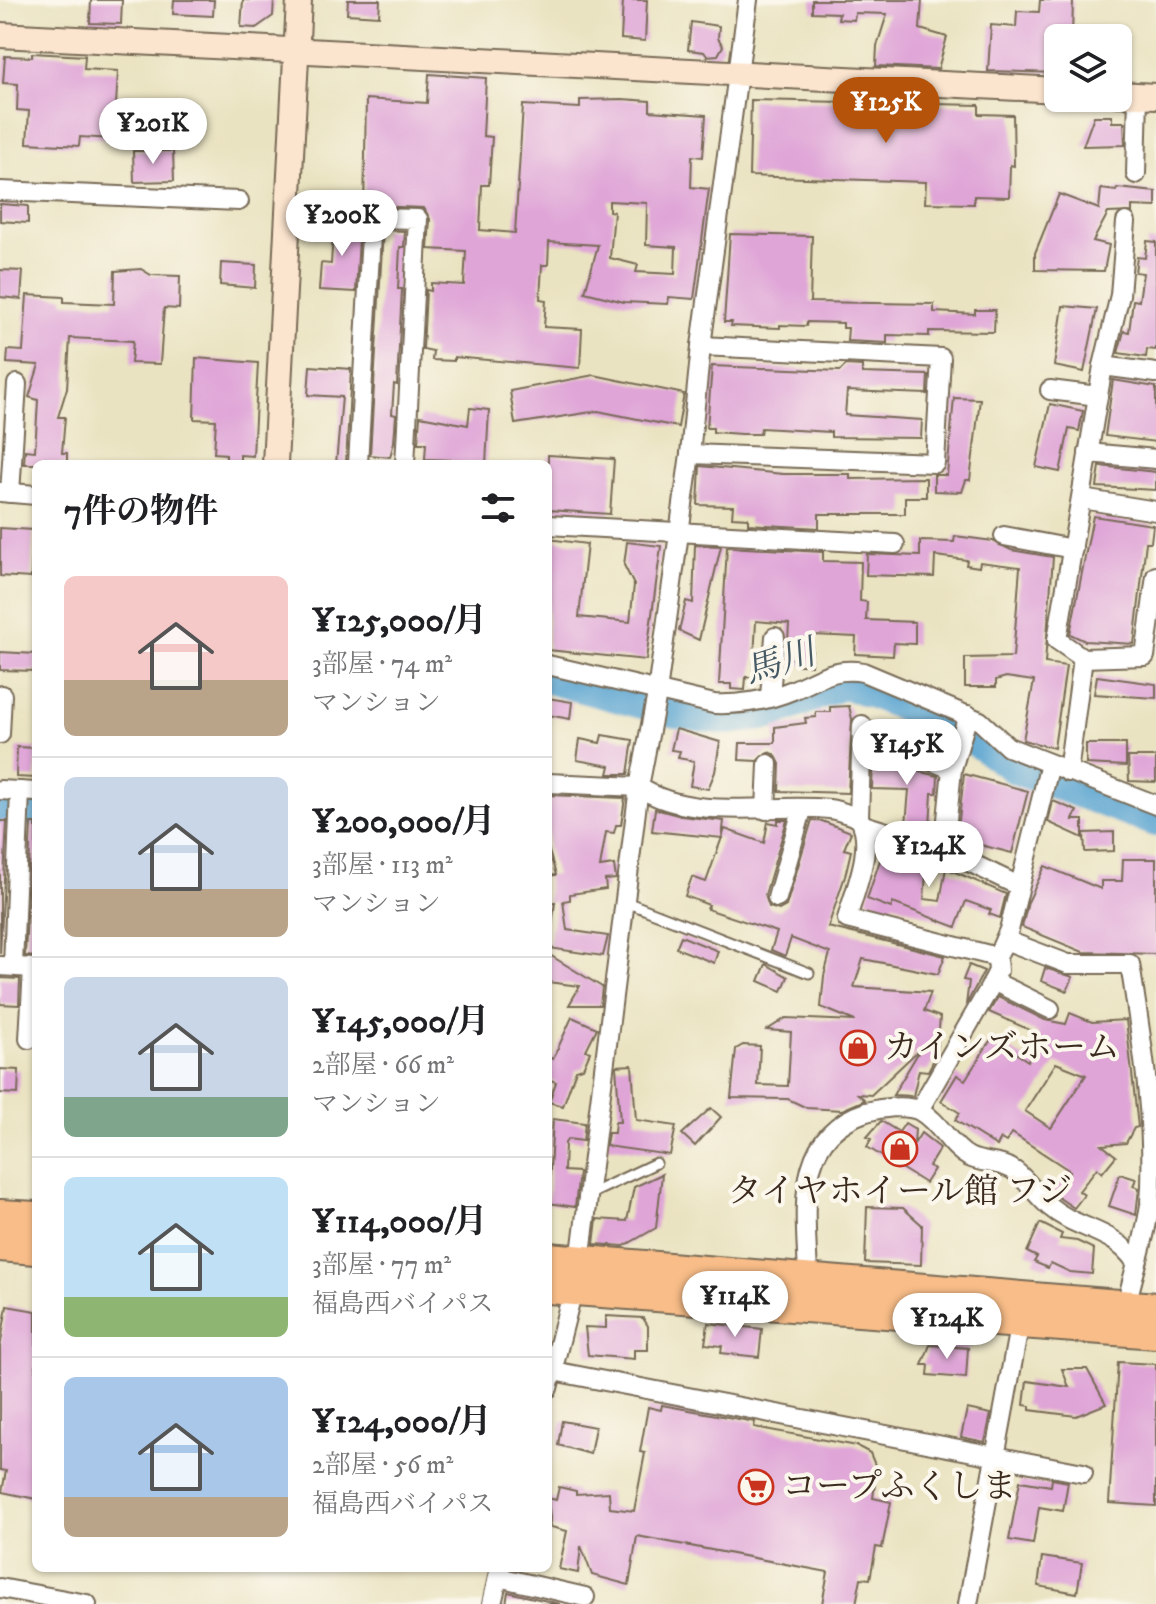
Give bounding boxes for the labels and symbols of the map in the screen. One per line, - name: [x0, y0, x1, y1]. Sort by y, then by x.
- pin: ¥125K: [830, 77, 942, 145]
- pin: ¥201K: [97, 98, 209, 166]
- pin: ¥200K: [286, 190, 398, 258]
- water label: 馬川: [739, 629, 825, 696]
- pin: ¥145K: [851, 719, 963, 787]
- pin: ¥124K: [873, 821, 985, 889]
- place label: カインズホーム: [884, 1027, 1120, 1069]
- shop icon: カインズホーム: [839, 1029, 877, 1067]
- shop icon: タイヤホイール館 フジ: [881, 1130, 919, 1168]
- place label: タイヤホイール館 フジ: [728, 1171, 1072, 1213]
- pin: ¥114K: [679, 1271, 791, 1339]
- pin: ¥124K: [891, 1293, 1003, 1361]
- place label: コープふくしま: [782, 1466, 1017, 1508]
- supermarket icon: コープふくしま: [737, 1468, 775, 1506]

